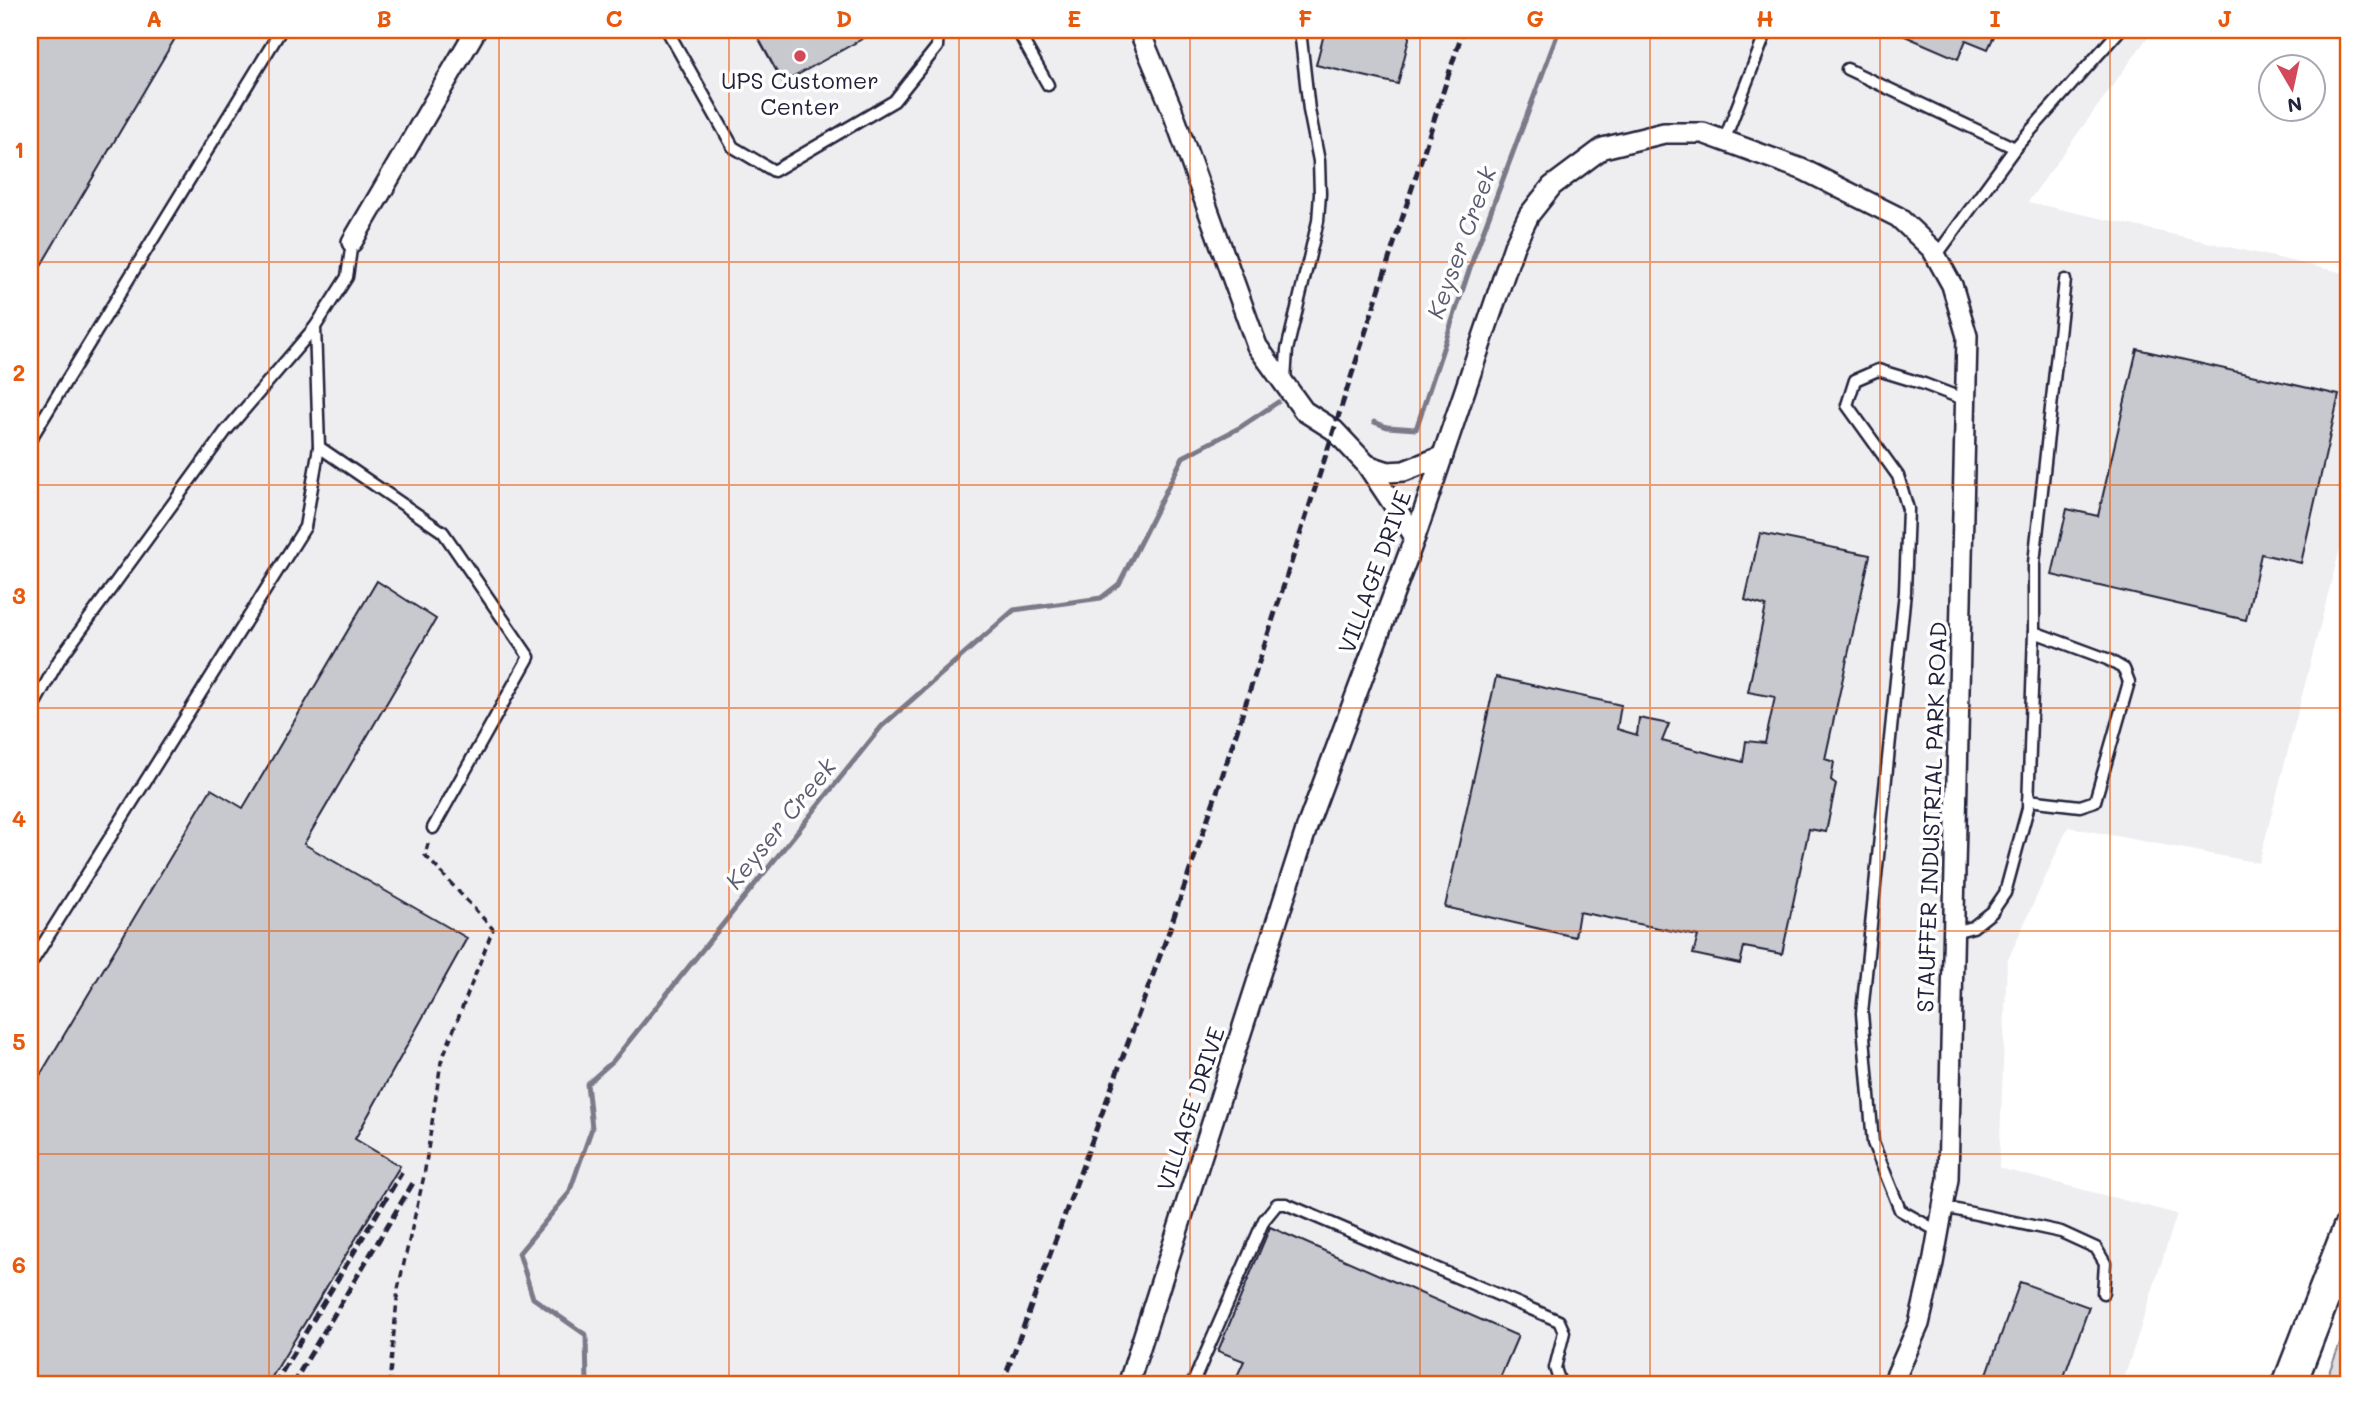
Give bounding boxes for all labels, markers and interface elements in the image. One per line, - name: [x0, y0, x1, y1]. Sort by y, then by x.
- text: A: [146, 3, 162, 33]
- text: B: [376, 3, 392, 33]
- text: C: [605, 3, 623, 33]
- text: D: [836, 3, 852, 33]
- text: E: [1067, 3, 1081, 33]
- text: F: [1298, 3, 1312, 33]
- text: G: [1526, 3, 1544, 33]
- text: H: [1756, 3, 1774, 33]
- text: I: [1989, 3, 2001, 33]
- text: J: [2217, 3, 2233, 33]
- marker: UPS Customer Center: [792, 48, 808, 64]
- north arrow: [2256, 52, 2326, 122]
- place label: UPS Customer Center: [721, 65, 879, 121]
- text: N: [2286, 92, 2304, 119]
- text: 1: [14, 134, 24, 164]
- water label: Keyser Creek: [1419, 161, 1503, 323]
- text: 2: [13, 357, 25, 387]
- street label: VILLAGE DRIVE: [1331, 486, 1417, 657]
- text: 3: [12, 580, 26, 610]
- street label: STAUFFER INDUSTRIAL PARK ROAD: [1909, 621, 1953, 1013]
- water label: Keyser Creek: [717, 750, 843, 895]
- text: 4: [12, 803, 26, 833]
- street label: VILLAGE DRIVE: [1149, 1023, 1231, 1195]
- text: 5: [12, 1026, 26, 1056]
- text: 6: [12, 1249, 26, 1279]

